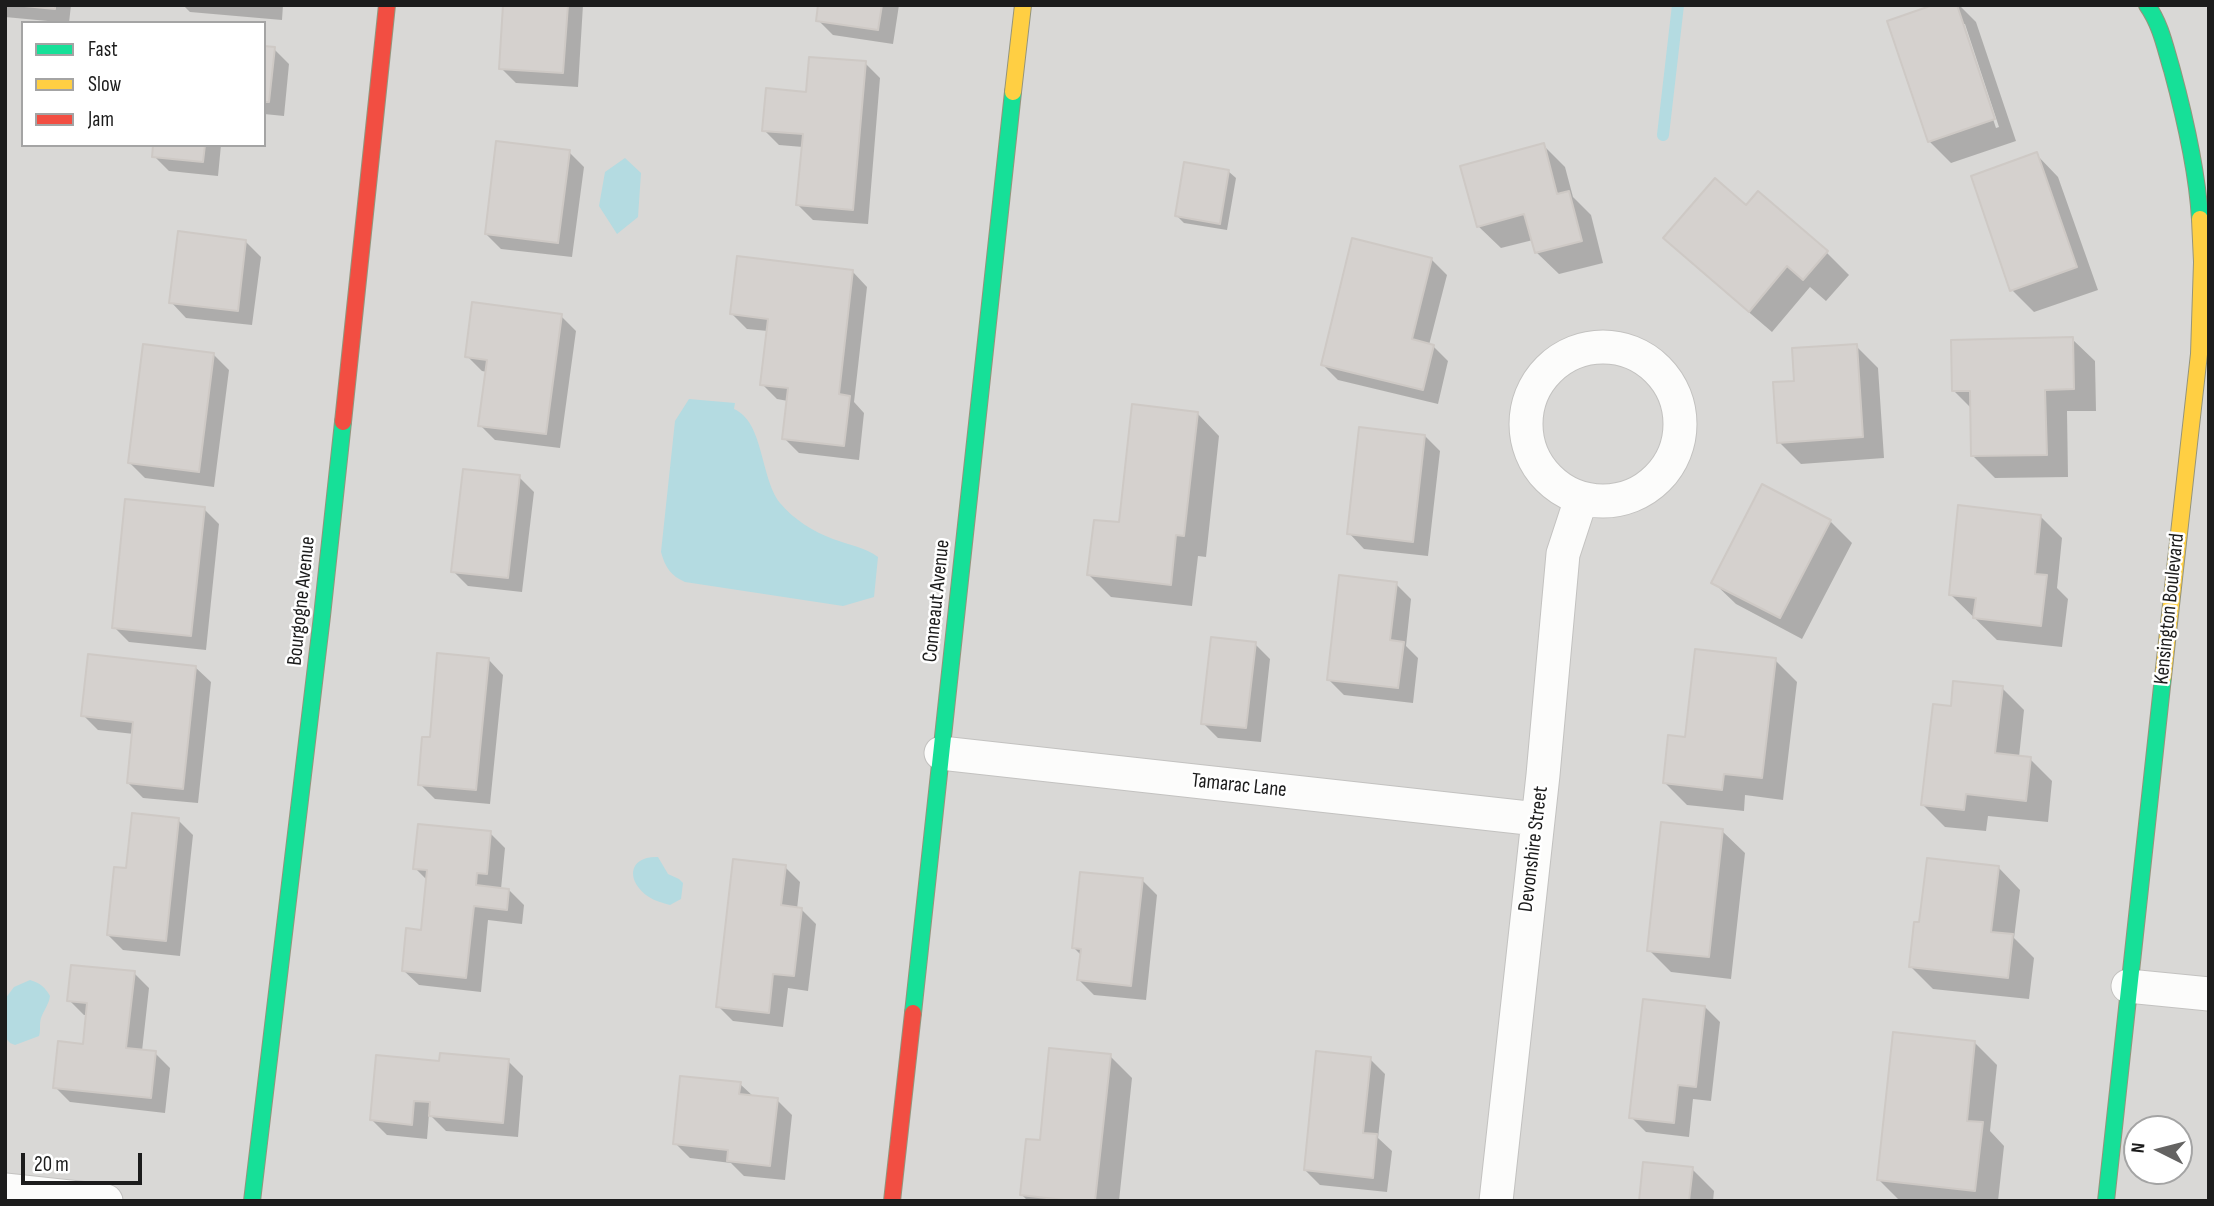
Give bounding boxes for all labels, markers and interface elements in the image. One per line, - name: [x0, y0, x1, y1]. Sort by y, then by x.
- legend: [21, 21, 266, 147]
- text: Fast: [88, 37, 118, 62]
- text: Slow: [88, 72, 121, 97]
- text: Jam: [88, 107, 114, 132]
- street label: Kensington Boulevard: [2150, 532, 2190, 686]
- street label: Bourgogne Avenue: [283, 535, 321, 667]
- street label: Conneaut Avenue: [918, 538, 956, 664]
- street label: Tamarac Lane: [1190, 768, 1288, 804]
- street label: Devonshire Street: [1514, 785, 1554, 913]
- north arrow: [2123, 1115, 2193, 1185]
- scale bar: [24, 1140, 145, 1184]
- text: N: [2127, 1142, 2151, 1154]
- text: 20 m: [34, 1152, 69, 1177]

